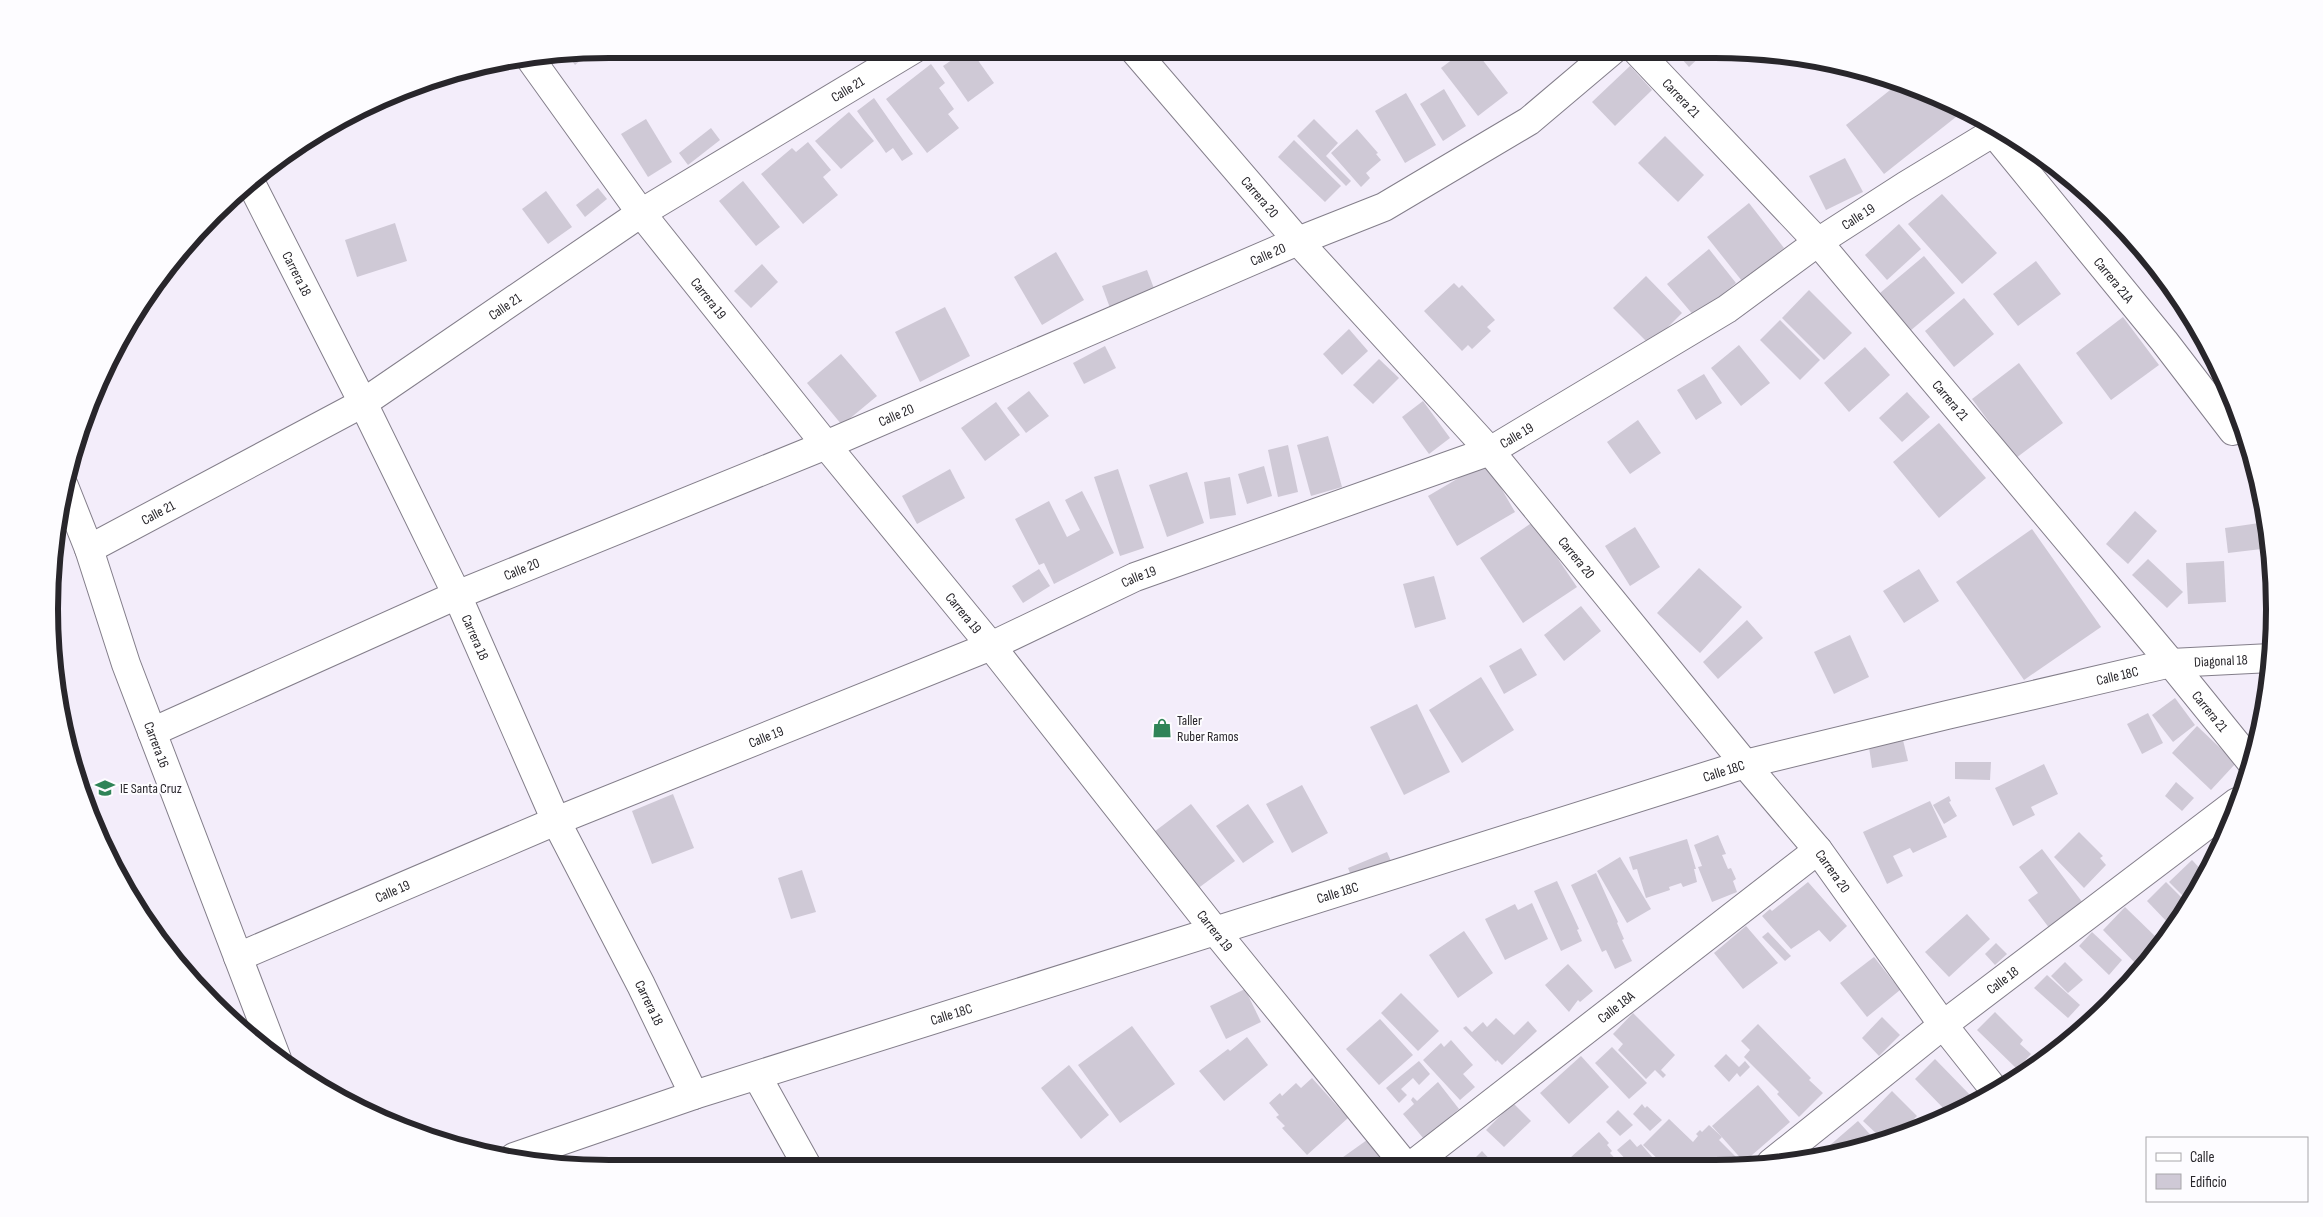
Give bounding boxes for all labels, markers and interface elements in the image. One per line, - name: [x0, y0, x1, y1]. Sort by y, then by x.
- street label: Calle 21: [828, 73, 867, 106]
- street label: Carrera 21: [1659, 75, 1704, 121]
- street label: Carrera 20: [1237, 173, 1282, 221]
- street label: Calle 19: [1838, 200, 1878, 234]
- street label: Calle 20: [1248, 239, 1288, 270]
- street label: Carrera 18: [278, 249, 315, 299]
- street label: Carrera 21A: [2090, 254, 2138, 307]
- street label: Carrera 19: [687, 274, 730, 323]
- street label: Calle 21: [485, 289, 525, 324]
- street label: Carrera 21: [1928, 377, 1972, 424]
- street label: Calle 20: [876, 400, 917, 430]
- street label: Calle 19: [1497, 419, 1537, 452]
- street label: Calle 21: [138, 497, 178, 529]
- street label: Carrera 20: [1554, 533, 1598, 582]
- street label: Calle 20: [501, 554, 542, 584]
- street label: Calle 19: [1118, 562, 1158, 591]
- street label: Carrera 19: [942, 589, 985, 637]
- street label: Carrera 18: [458, 612, 492, 663]
- street label: Diagonal 18: [2194, 651, 2248, 671]
- street label: Calle 18C: [2095, 663, 2140, 689]
- street label: Carrera 21: [2188, 688, 2231, 735]
- place label: Taller Ruber Ramos: [1177, 712, 1239, 745]
- shop icon: Taller Ruber Ramos: [1151, 717, 1173, 739]
- street label: Carrera 16: [140, 719, 173, 770]
- street label: Calle 19: [746, 722, 786, 752]
- street label: Calle 18C: [1701, 757, 1747, 786]
- school or university icon: IE Santa Cruz: [94, 777, 116, 799]
- place label: IE Santa Cruz: [120, 780, 182, 797]
- street label: Carrera 20: [1811, 846, 1854, 896]
- street label: Calle 19: [373, 876, 413, 906]
- street label: Calle 18C: [1315, 878, 1361, 907]
- street label: Carrera 19: [1193, 907, 1236, 955]
- street label: Calle 18: [1983, 963, 2022, 998]
- street label: Carrera 18: [631, 978, 667, 1028]
- street label: Calle 18A: [1594, 987, 1639, 1027]
- street label: Calle 18C: [928, 1000, 975, 1029]
- legend: [2146, 1137, 2308, 1202]
- text: Calle: [2190, 1148, 2214, 1167]
- text: Edificio: [2190, 1173, 2227, 1192]

